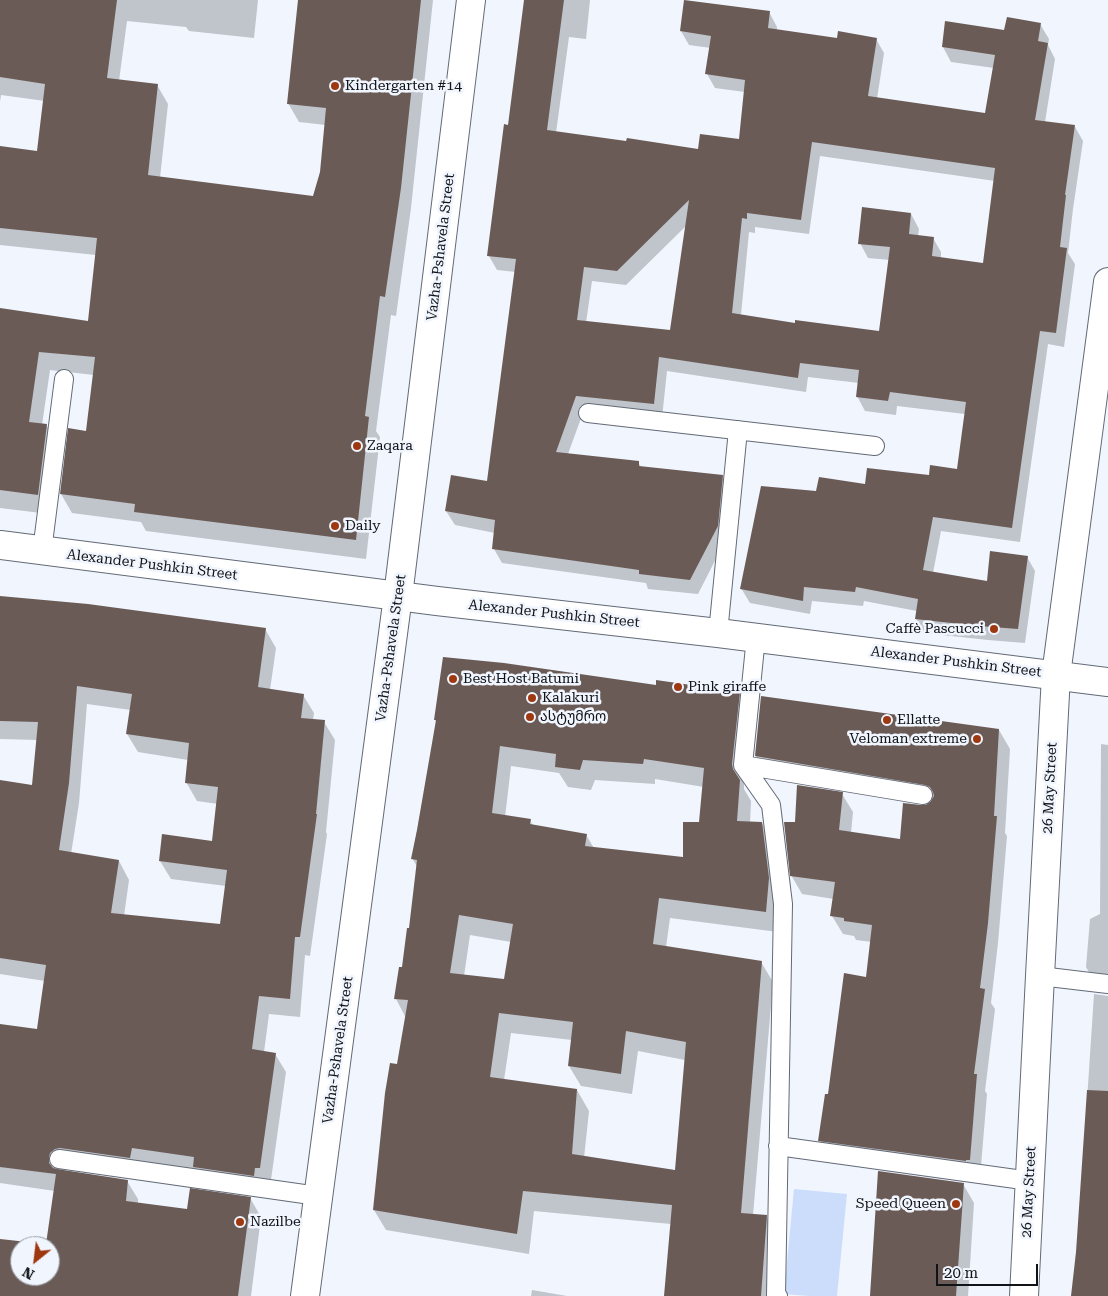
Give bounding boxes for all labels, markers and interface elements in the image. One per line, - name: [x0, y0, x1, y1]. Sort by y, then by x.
- place label: Kindergarten #14: [345, 78, 462, 94]
- marker: Kindergarten #14: [329, 80, 341, 92]
- street label: Vazha-Pshavela Street: [424, 172, 458, 322]
- place label: Zaqara: [367, 438, 413, 454]
- marker: Zaqara: [351, 440, 363, 452]
- place label: Daily: [345, 518, 380, 534]
- marker: Daily: [329, 520, 341, 532]
- street label: Alexander Pushkin Street: [66, 546, 238, 584]
- street label: Vazha-Pshavela Street: [372, 573, 410, 723]
- street label: Alexander Pushkin Street: [468, 597, 640, 631]
- place label: Caffè Pascucci: [886, 621, 984, 637]
- marker: Caffè Pascucci: [988, 623, 1000, 635]
- street label: Alexander Pushkin Street: [870, 643, 1042, 681]
- place label: Best Host Batumi: [463, 671, 579, 687]
- marker: Best Host Batumi: [447, 673, 459, 685]
- place label: Pink giraffe: [688, 679, 766, 695]
- marker: Pink giraffe: [672, 681, 684, 693]
- place label: Kalakuri: [542, 690, 599, 706]
- marker: Kalakuri: [526, 692, 538, 704]
- place label: ასტუმრო: [540, 709, 606, 725]
- marker: ასტუმრო: [524, 711, 536, 723]
- place label: Ellatte: [897, 712, 940, 728]
- marker: Ellatte: [881, 714, 893, 726]
- place label: Veloman extreme: [850, 731, 967, 747]
- marker: Veloman extreme: [971, 733, 983, 745]
- street label: 26 May Street: [1039, 742, 1061, 834]
- street label: Vazha-Pshavela Street: [319, 975, 357, 1125]
- street label: 26 May Street: [1018, 1146, 1040, 1238]
- place label: Speed Queen: [856, 1196, 946, 1212]
- marker: Speed Queen: [950, 1198, 962, 1210]
- place label: Nazilbe: [250, 1214, 301, 1230]
- marker: Nazilbe: [234, 1216, 246, 1228]
- north arrow: [10, 1236, 60, 1286]
- scale bar: [938, 1254, 1040, 1286]
- text: N: [20, 1264, 37, 1283]
- text: 20 m: [944, 1264, 978, 1282]

